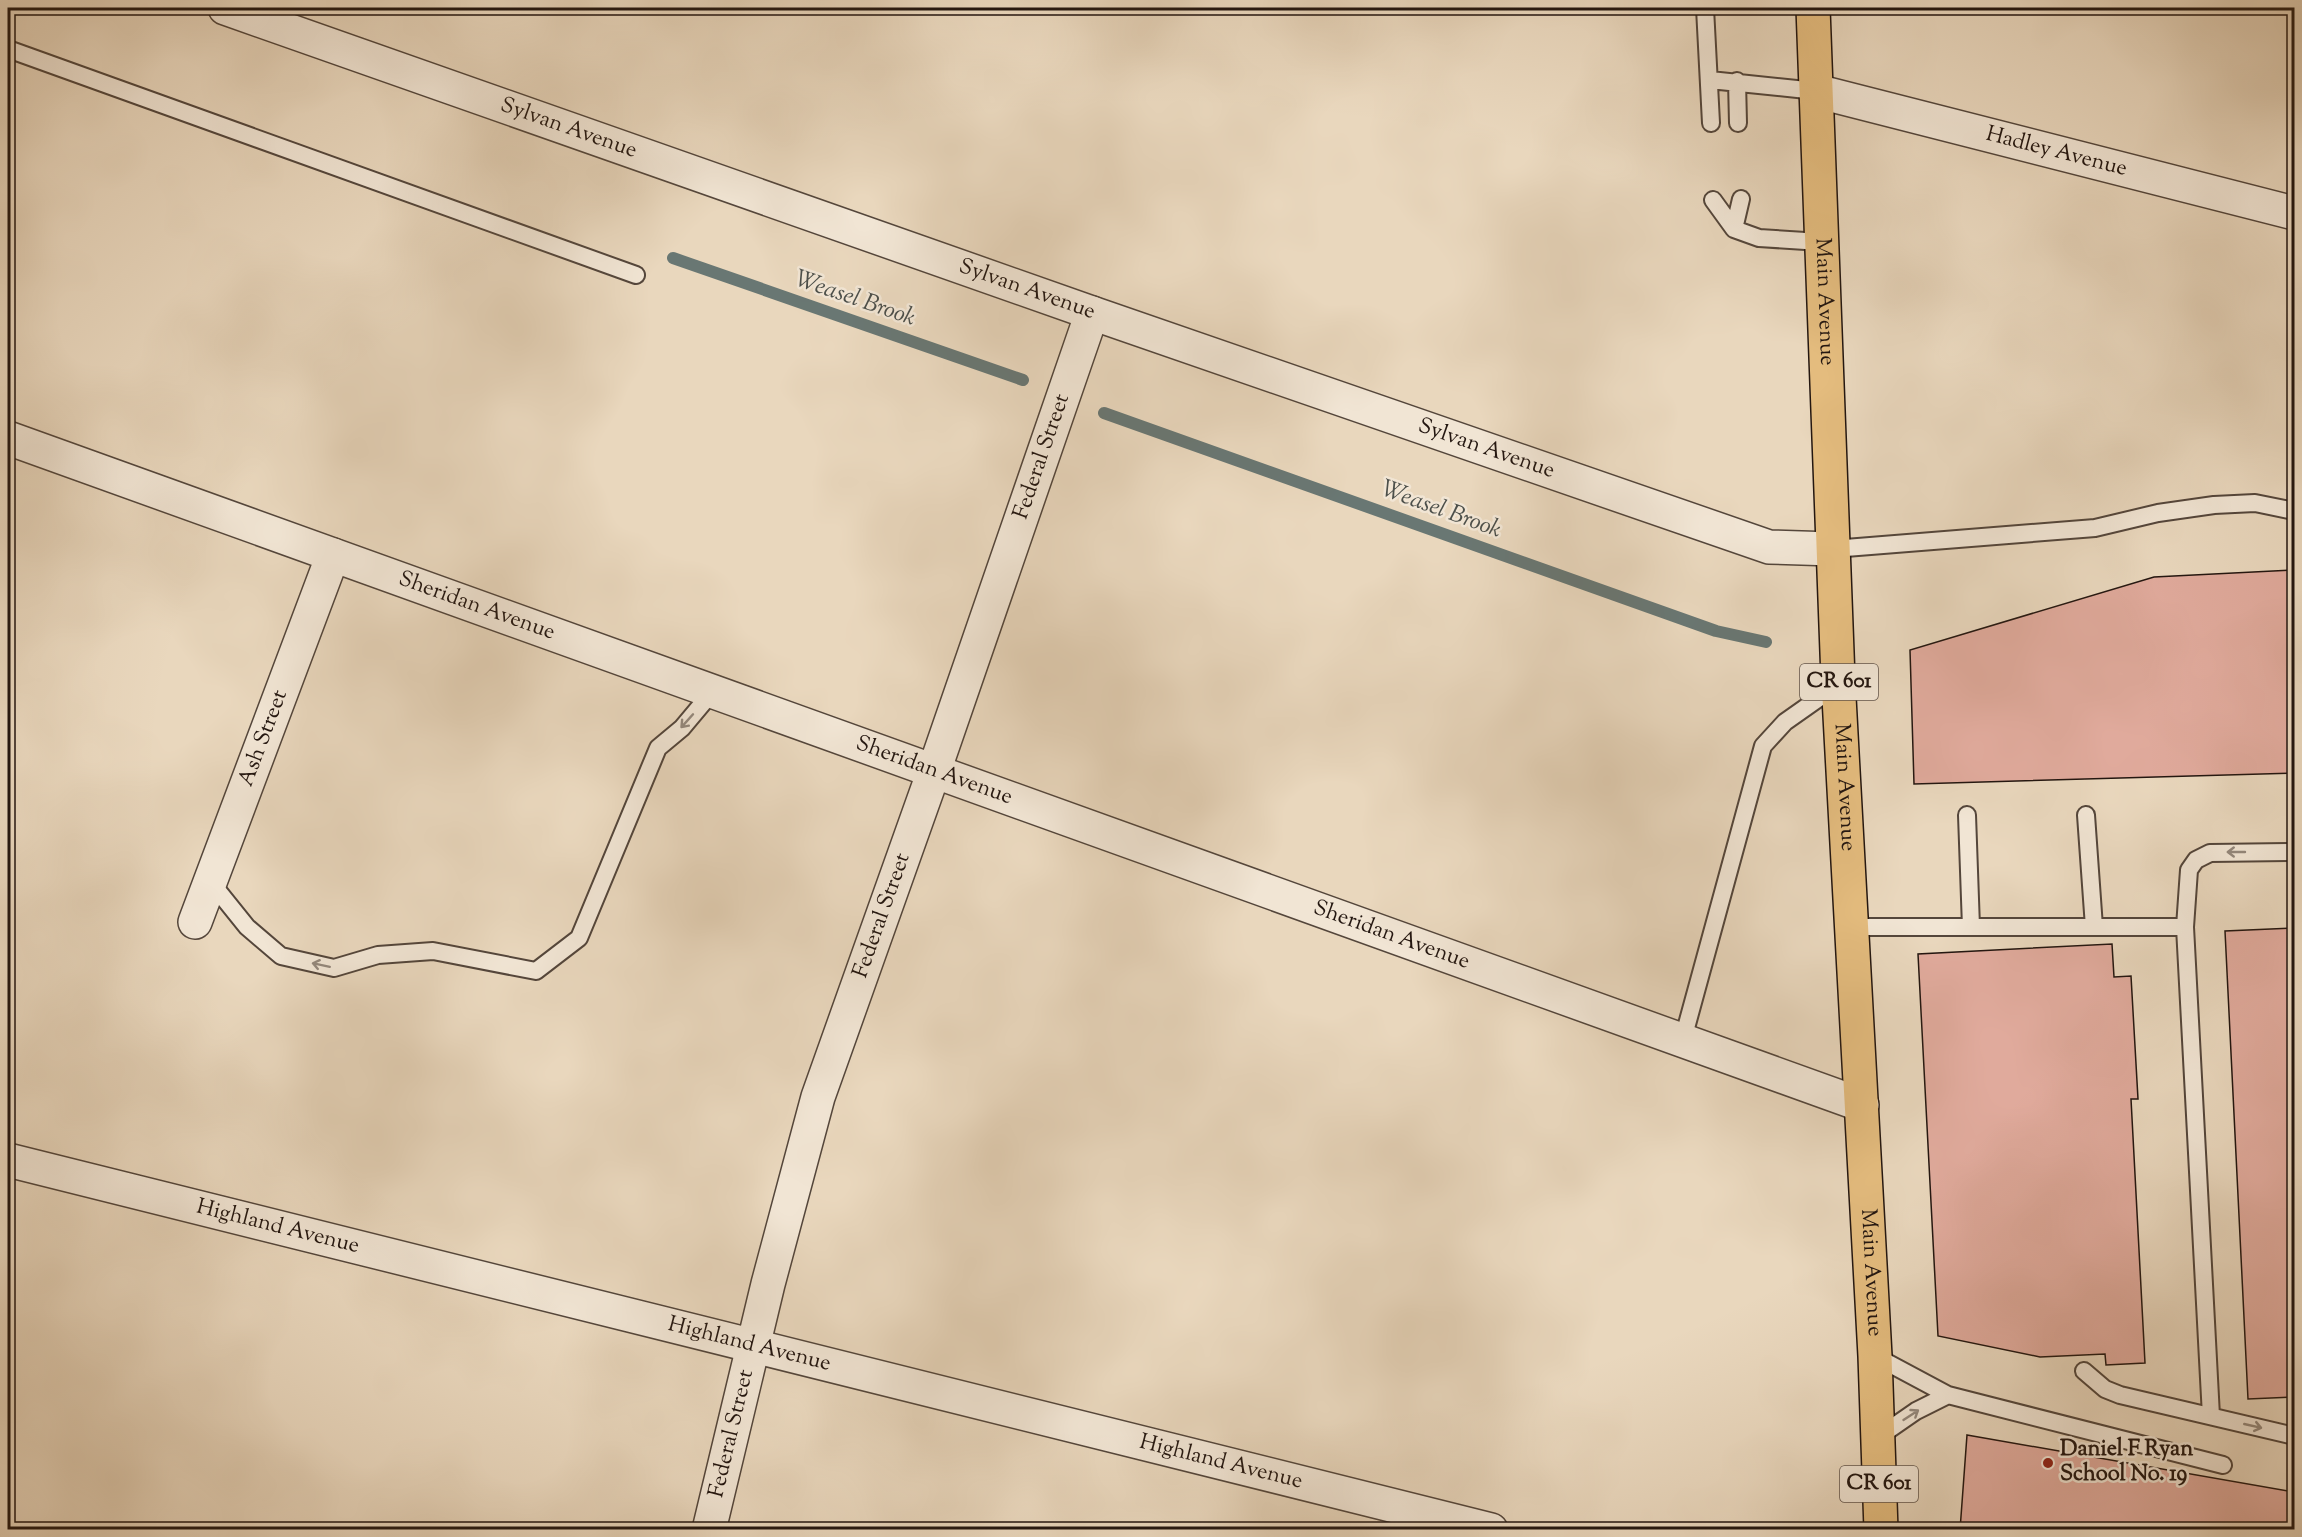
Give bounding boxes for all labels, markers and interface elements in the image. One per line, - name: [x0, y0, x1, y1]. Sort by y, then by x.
- street label: Sylvan Avenue: [496, 90, 641, 168]
- street label: Hadley Avenue: [1982, 119, 2130, 186]
- street label: Main Avenue: [1806, 237, 1842, 366]
- street label: Sylvan Avenue: [954, 251, 1100, 329]
- water label: Weasel Brook: [790, 262, 920, 336]
- street label: Federal Street: [1006, 389, 1079, 524]
- street label: Sylvan Avenue: [1413, 411, 1559, 488]
- water label: Weasel Brook: [1376, 472, 1506, 548]
- street label: Sheridan Avenue: [394, 564, 559, 649]
- road number: CR 601: [1800, 664, 1878, 700]
- street label: Ash Street: [231, 685, 297, 791]
- one-way arrow: [680, 714, 694, 729]
- street label: Main Avenue: [1824, 723, 1863, 852]
- street label: Sheridan Avenue: [851, 728, 1017, 814]
- one-way arrow: [2227, 847, 2247, 858]
- street label: Federal Street: [846, 848, 920, 983]
- street label: Sheridan Avenue: [1308, 893, 1474, 979]
- one-way arrow: [312, 959, 331, 970]
- street label: Highland Avenue: [193, 1192, 363, 1263]
- street label: Main Avenue: [1851, 1208, 1890, 1337]
- street label: Highland Avenue: [664, 1309, 834, 1381]
- street label: Federal Street: [701, 1366, 763, 1501]
- one-way arrow: [1903, 1408, 1920, 1421]
- one-way arrow: [2243, 1421, 2262, 1432]
- street label: Highland Avenue: [1136, 1427, 1306, 1498]
- place label: Daniel F Ryan School No. 19: [2060, 1434, 2193, 1491]
- marker: Daniel F Ryan School No. 19: [2041, 1456, 2055, 1470]
- road number: CR 601: [1840, 1466, 1918, 1502]

